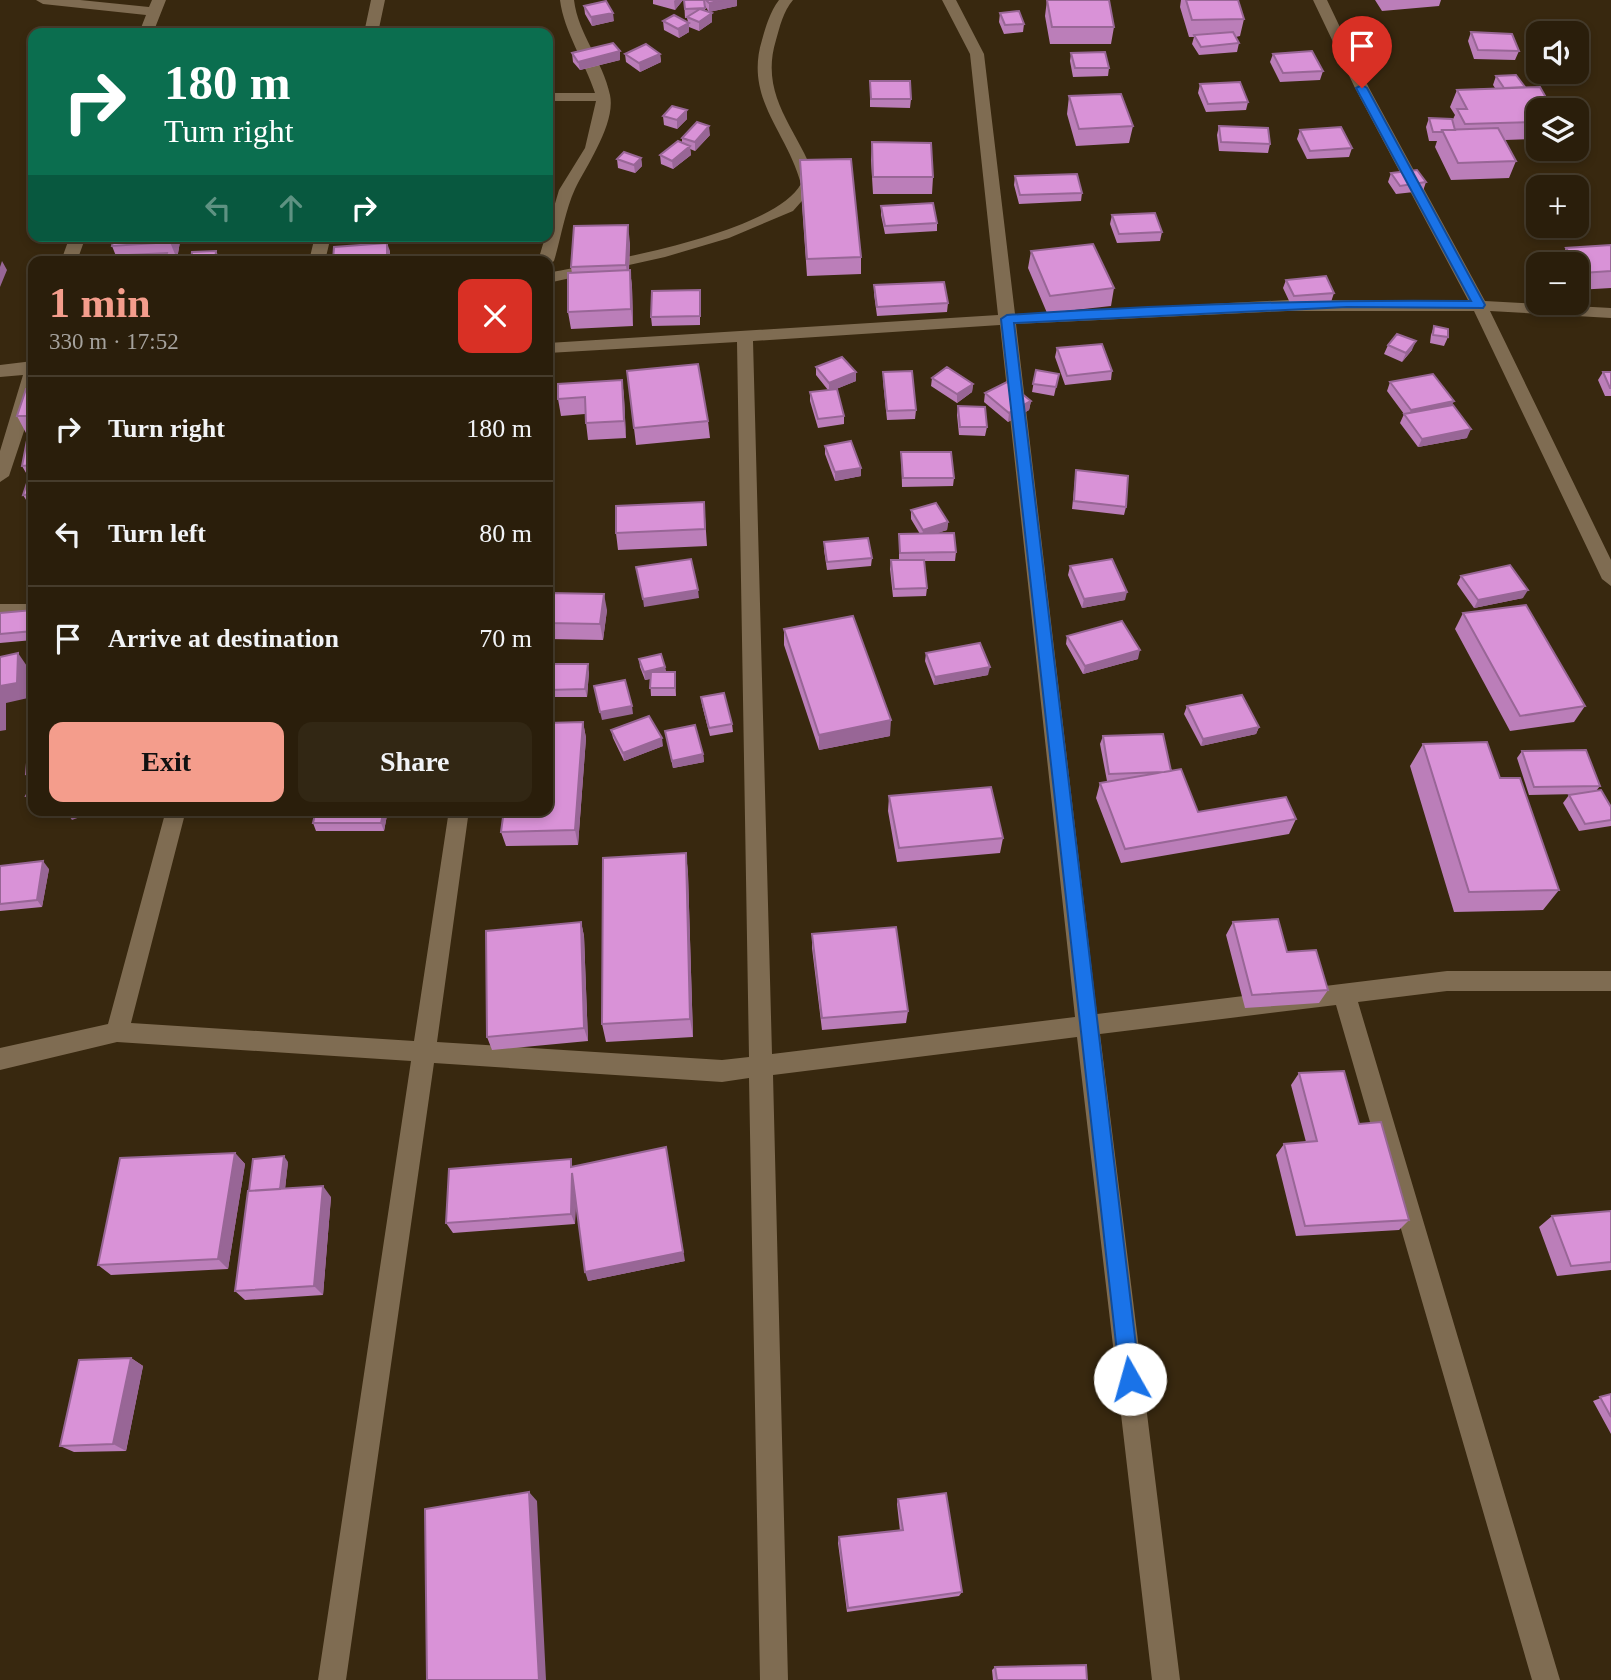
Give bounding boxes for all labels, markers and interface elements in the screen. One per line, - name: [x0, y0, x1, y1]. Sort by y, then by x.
- pin: [1332, 16, 1392, 88]
- map controls: [1526, 21, 1589, 315]
- button: sound: [1526, 21, 1589, 84]
- icon: arrive: [1343, 27, 1381, 65]
- text: 180 m: [164, 55, 291, 110]
- icon: right: [49, 56, 140, 147]
- button: layers: [1526, 98, 1589, 161]
- text: Turn right: [164, 113, 294, 149]
- button: +: [1526, 175, 1589, 238]
- icon: left: [199, 189, 237, 227]
- icon: ahead: [272, 189, 310, 227]
- icon: right: [345, 189, 383, 227]
- button: −: [1526, 252, 1589, 315]
- button: close: [458, 279, 532, 353]
- text: 1 min: [49, 280, 151, 326]
- text: 330 m · 17:52: [49, 329, 179, 354]
- icon: right: [49, 410, 87, 448]
- text: Turn right: [108, 414, 225, 443]
- text: 180 m: [466, 414, 532, 443]
- icon: left: [49, 515, 87, 553]
- text: Turn left: [108, 519, 206, 548]
- text: 80 m: [479, 519, 532, 548]
- icon: arrive: [49, 620, 87, 658]
- text: Arrive at destination: [108, 624, 339, 653]
- text: 70 m: [479, 624, 532, 653]
- button: Exit: [49, 722, 284, 802]
- button: Share: [298, 722, 532, 802]
- position arrow: [1093, 1342, 1167, 1416]

